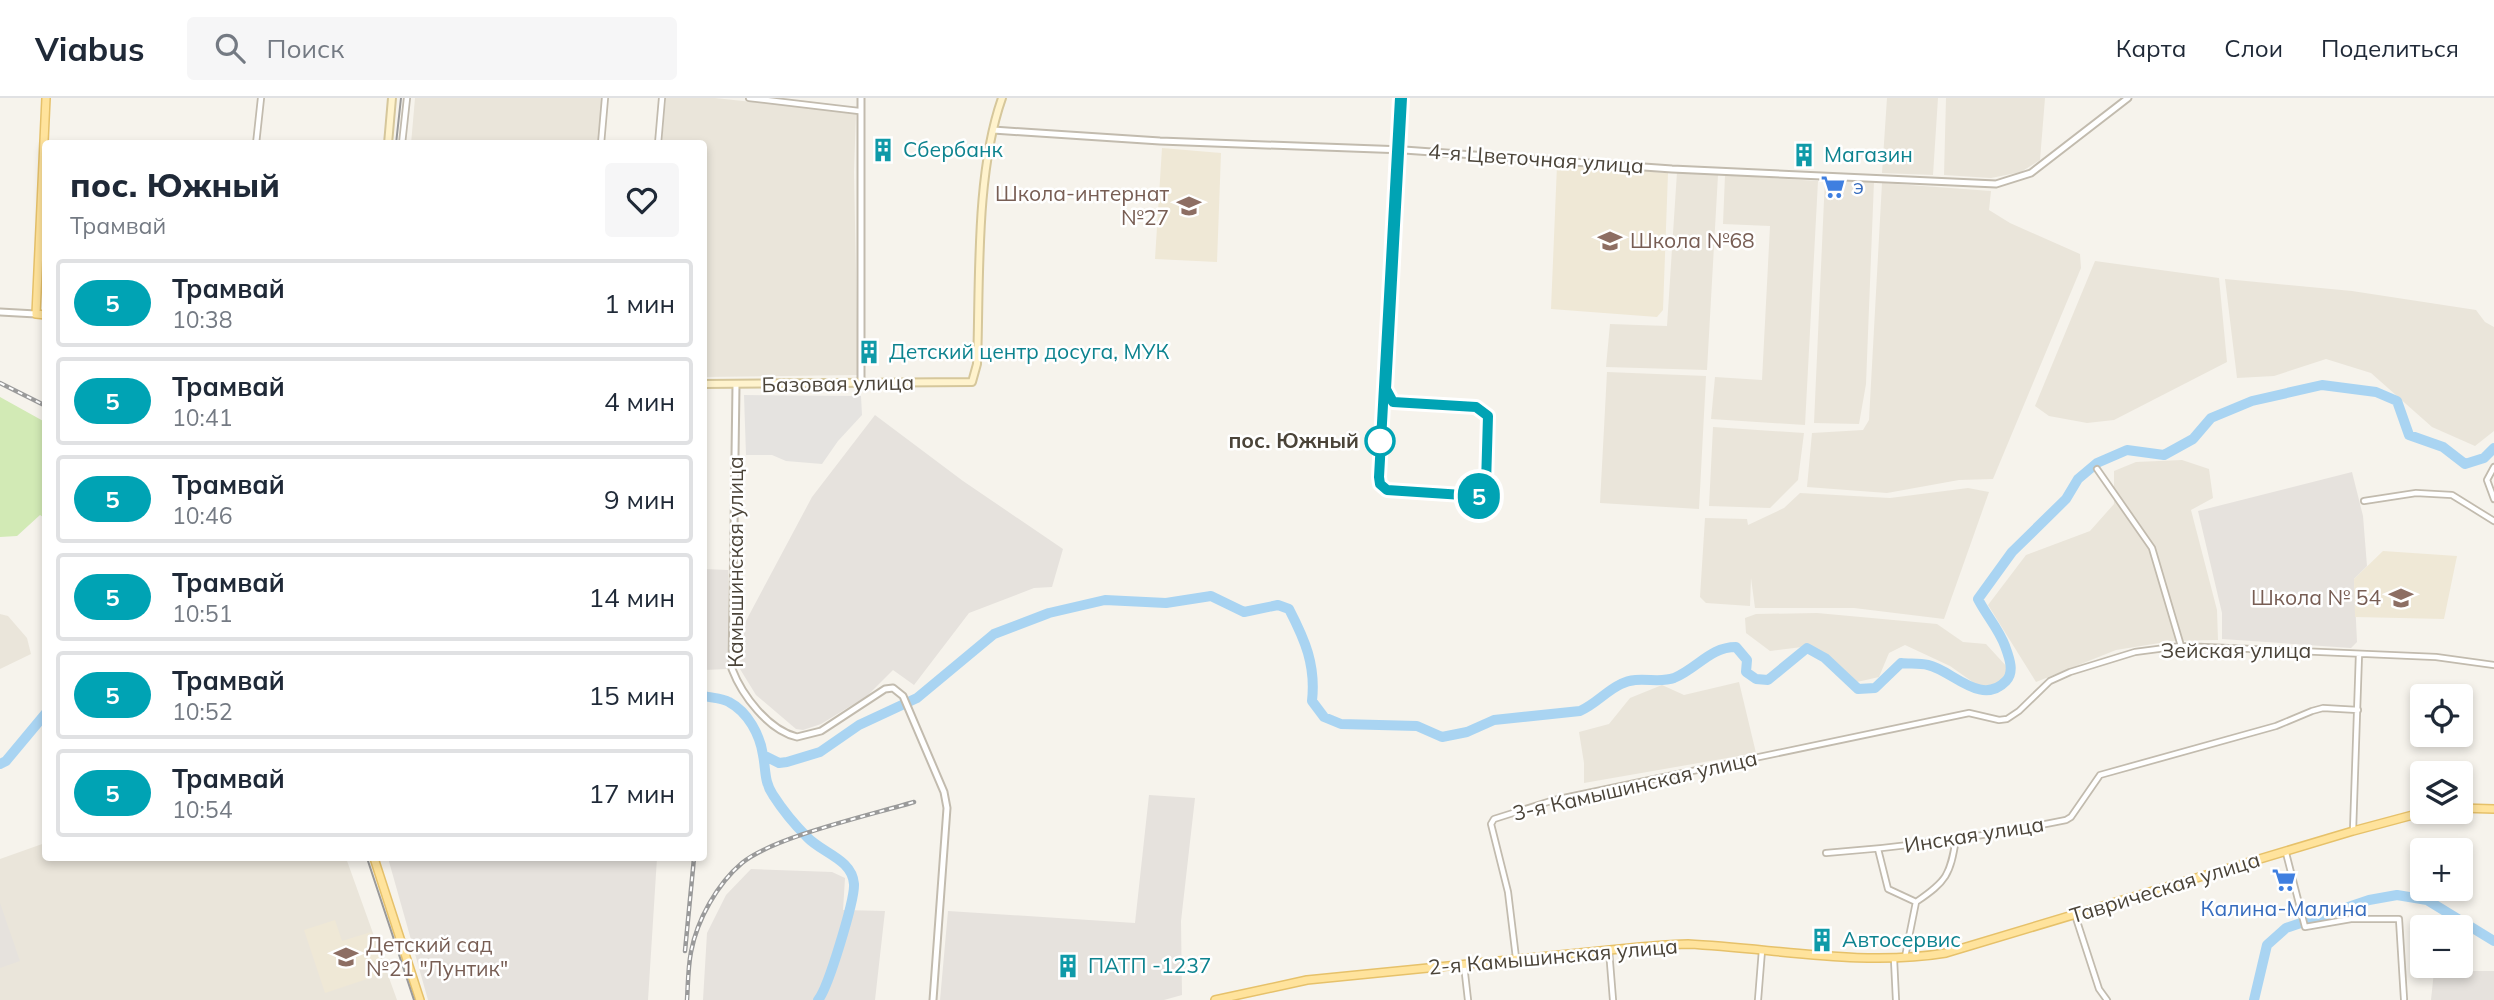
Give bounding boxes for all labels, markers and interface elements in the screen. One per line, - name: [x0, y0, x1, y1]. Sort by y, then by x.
- search box: [187, 17, 677, 80]
- text: Viabus: [35, 28, 145, 69]
- icon: search: [211, 29, 249, 67]
- text: Поиск: [267, 32, 344, 65]
- text: Карта: [2116, 33, 2186, 63]
- text: Слои: [2224, 33, 2283, 63]
- text: Поделиться: [2321, 33, 2459, 63]
- building icon: Сбербанк: [869, 136, 897, 164]
- place label: Сбербанк: [903, 136, 1004, 162]
- street label: 4-я Цветочная улица: [1427, 138, 1645, 179]
- building icon: Магазин: [1790, 141, 1818, 169]
- place label: Магазин: [1824, 141, 1913, 167]
- button: heart: [605, 163, 679, 237]
- text: пос. Южный: [70, 164, 280, 205]
- supermarket icon: э: [1819, 173, 1847, 201]
- place label: э: [1853, 173, 1864, 199]
- place label: Школа-интернат №27: [995, 180, 1169, 230]
- school or university icon: Школа-интернат №27: [1175, 192, 1203, 220]
- text: Трамвай: [70, 211, 166, 240]
- school or university icon: Школа №68: [1596, 227, 1624, 255]
- place label: Школа №68: [1630, 227, 1755, 253]
- text: Трамвай: [172, 272, 285, 305]
- text: 1 мин: [604, 287, 675, 320]
- text: 5: [105, 288, 120, 318]
- text: 10:38: [172, 305, 232, 334]
- building icon: Детский центр досуга, МУК: [855, 338, 883, 366]
- place label: Детский центр досуга, МУК: [889, 338, 1170, 364]
- street label: Базовая улица: [761, 369, 915, 397]
- text: Трамвай: [172, 370, 285, 403]
- text: 4 мин: [604, 385, 675, 418]
- text: 5: [105, 386, 120, 416]
- text: 10:41: [172, 403, 232, 432]
- marker: пос. Южный: [1365, 426, 1395, 456]
- place label: пос. Южный: [1228, 427, 1359, 453]
- street label: Камышинская улица: [722, 456, 748, 668]
- text: Трамвай: [172, 468, 285, 501]
- line badge: 5: [1456, 473, 1502, 519]
- text: 5: [1472, 481, 1486, 511]
- text: 9 мин: [604, 483, 675, 516]
- text: 5: [105, 484, 120, 514]
- text: 10:46: [172, 501, 232, 530]
- text: Трамвай: [172, 566, 285, 599]
- text: 14 мин: [588, 581, 675, 614]
- text: 5: [105, 582, 120, 612]
- place label: Школа № 54: [2251, 584, 2381, 610]
- school or university icon: Школа № 54: [2387, 584, 2415, 612]
- text: 10:51: [172, 599, 232, 628]
- street label: Зейская улица: [2161, 637, 2311, 663]
- text: Трамвай: [172, 664, 285, 697]
- text: 15 мин: [588, 679, 675, 712]
- text: 5: [105, 680, 120, 710]
- map controls: [2410, 684, 2473, 978]
- button: locate: [2410, 684, 2473, 747]
- text: 10:52: [172, 697, 232, 726]
- street label: 3-я Камышинская улица: [1510, 744, 1760, 826]
- button: layers: [2410, 761, 2473, 824]
- text: Трамвай: [172, 762, 285, 795]
- text: 17 мин: [588, 777, 675, 810]
- text: 5: [105, 778, 120, 808]
- text: 10:54: [172, 795, 232, 824]
- street label: Инская улица: [1902, 810, 2046, 858]
- button: +: [2410, 838, 2473, 901]
- street label: Таврическая улица: [2067, 846, 2263, 928]
- supermarket icon: Калина-Малина: [2270, 866, 2298, 894]
- place label: Калина-Малина: [2201, 895, 2367, 921]
- button: −: [2410, 915, 2473, 978]
- building icon: Автосервис: [1808, 926, 1836, 954]
- place label: Автосервис: [1842, 926, 1961, 952]
- place label: Детский сад №21 "Лунтик": [366, 931, 508, 981]
- street label: 2-я Камышинская улица: [1427, 932, 1679, 980]
- school or university icon: Детский сад №21 "Лунтик": [332, 943, 360, 971]
- building icon: ПАТП -1237: [1054, 952, 1082, 980]
- place label: ПАТП -1237: [1088, 952, 1211, 978]

